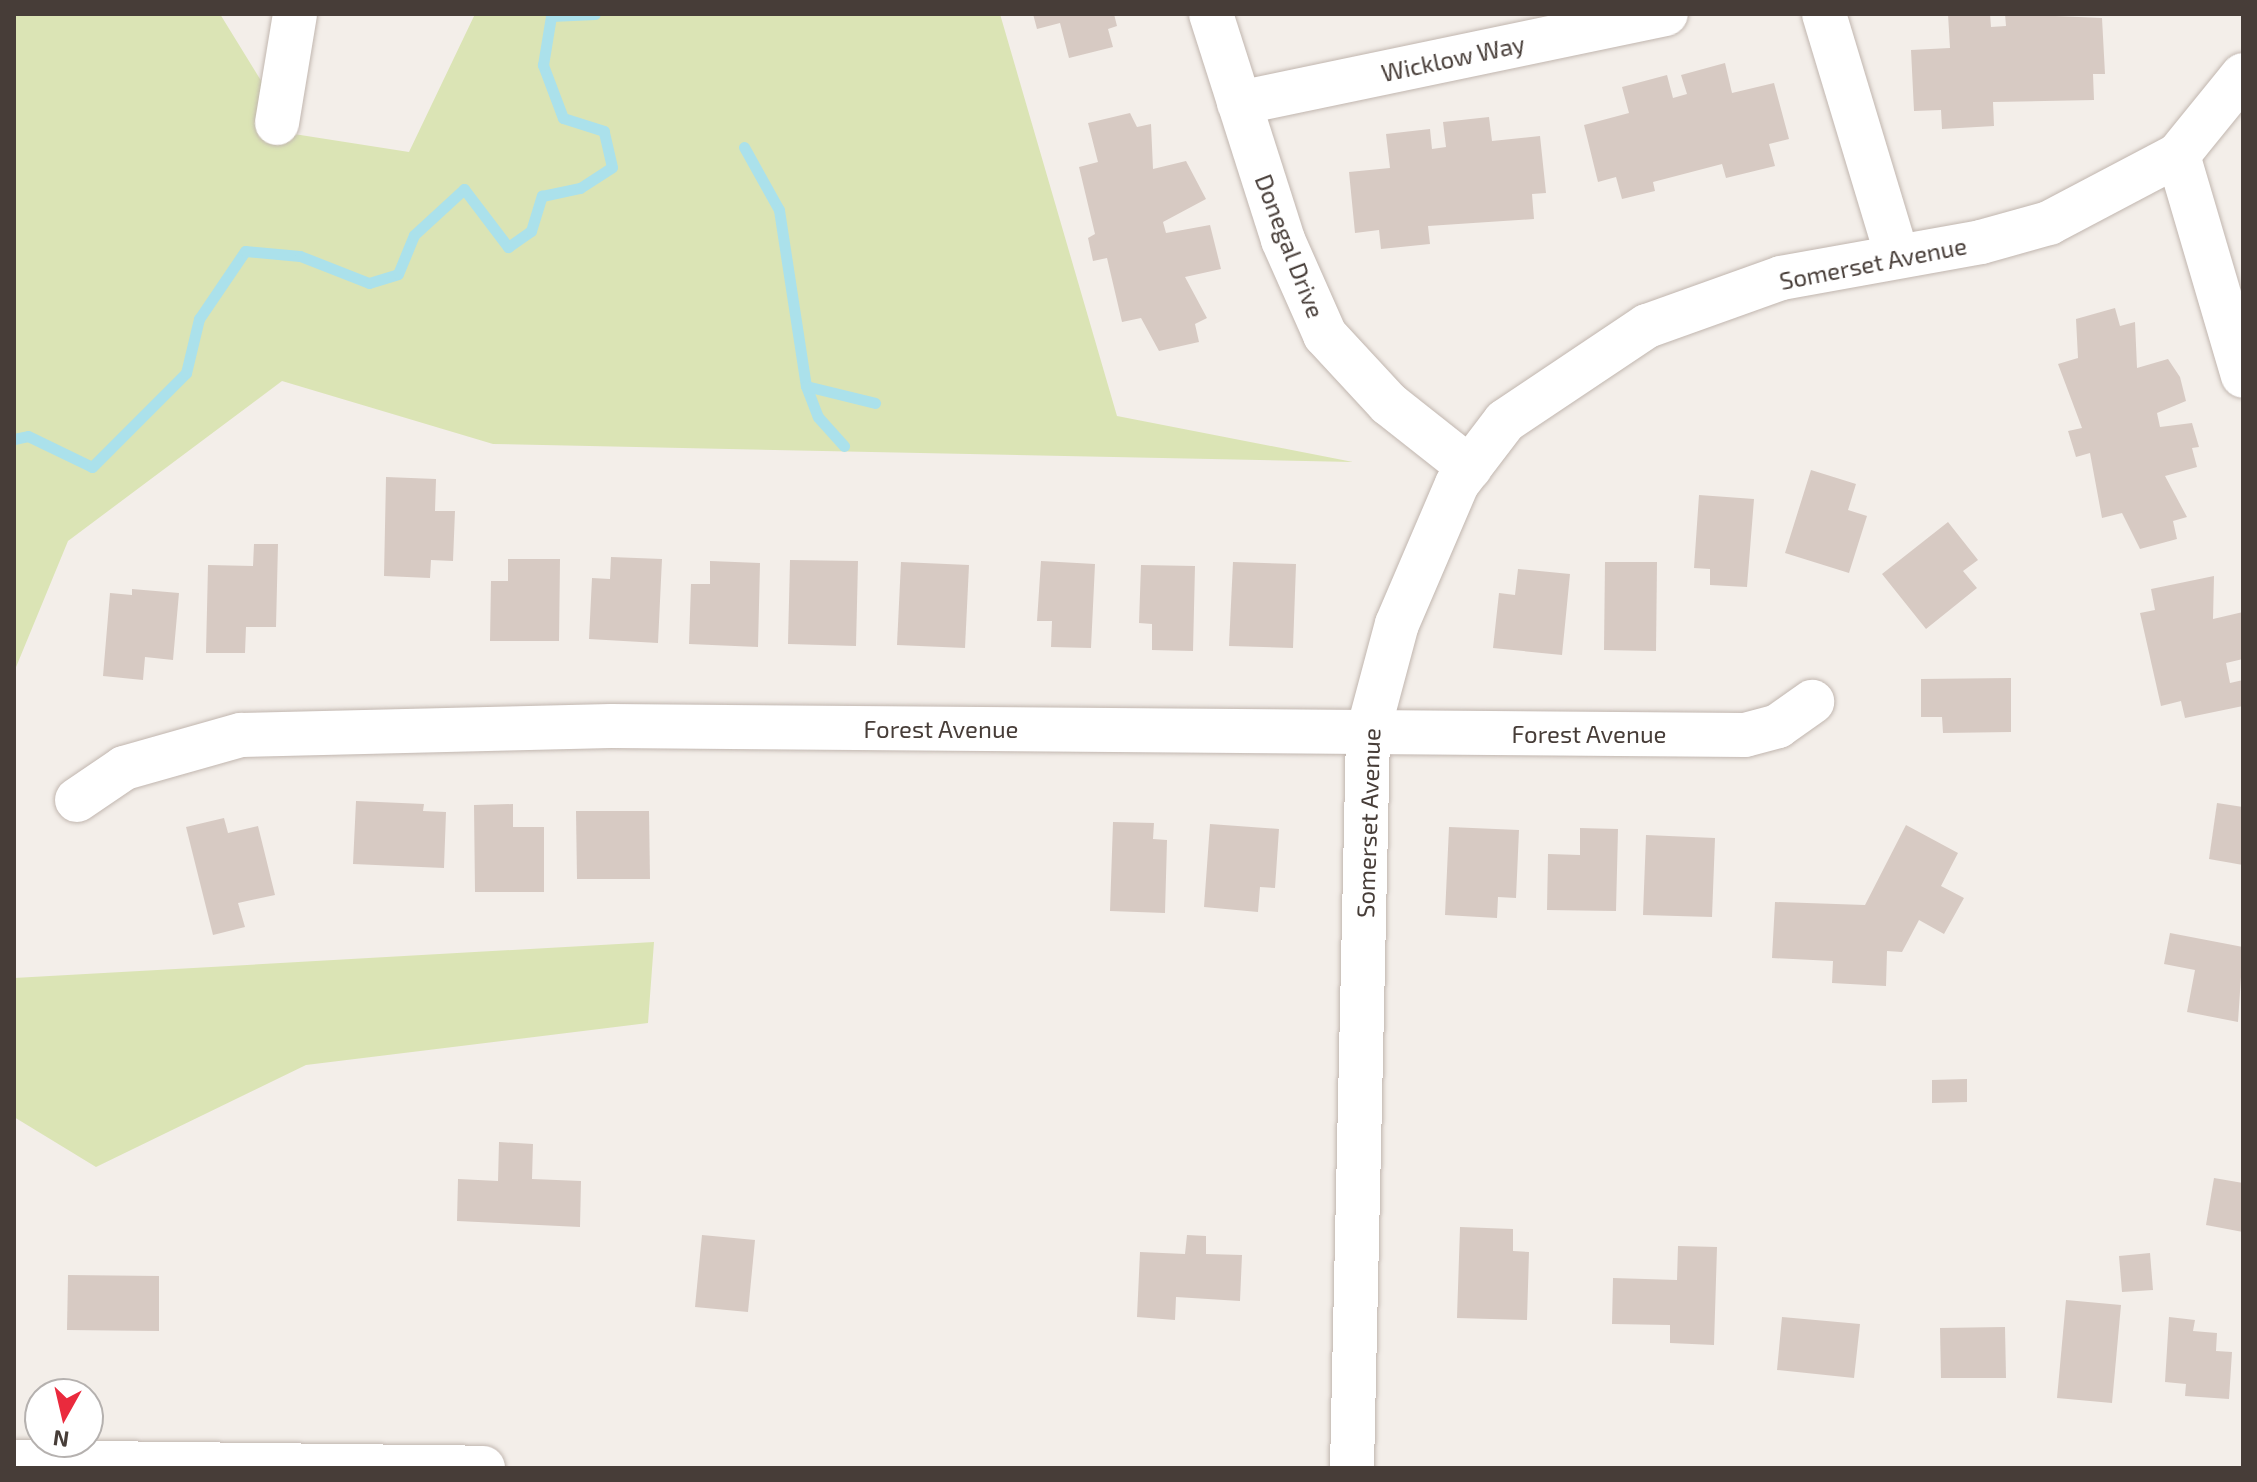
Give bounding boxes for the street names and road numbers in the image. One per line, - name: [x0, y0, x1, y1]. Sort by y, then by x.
- street label: Wicklow Way: [1378, 29, 1528, 87]
- street label: Donegal Drive: [1249, 170, 1331, 322]
- street label: Somerset Avenue: [1777, 231, 1969, 295]
- street label: Forest Avenue: [863, 715, 1019, 743]
- street label: Forest Avenue: [1511, 720, 1667, 748]
- street label: Somerset Avenue: [1350, 727, 1386, 919]

